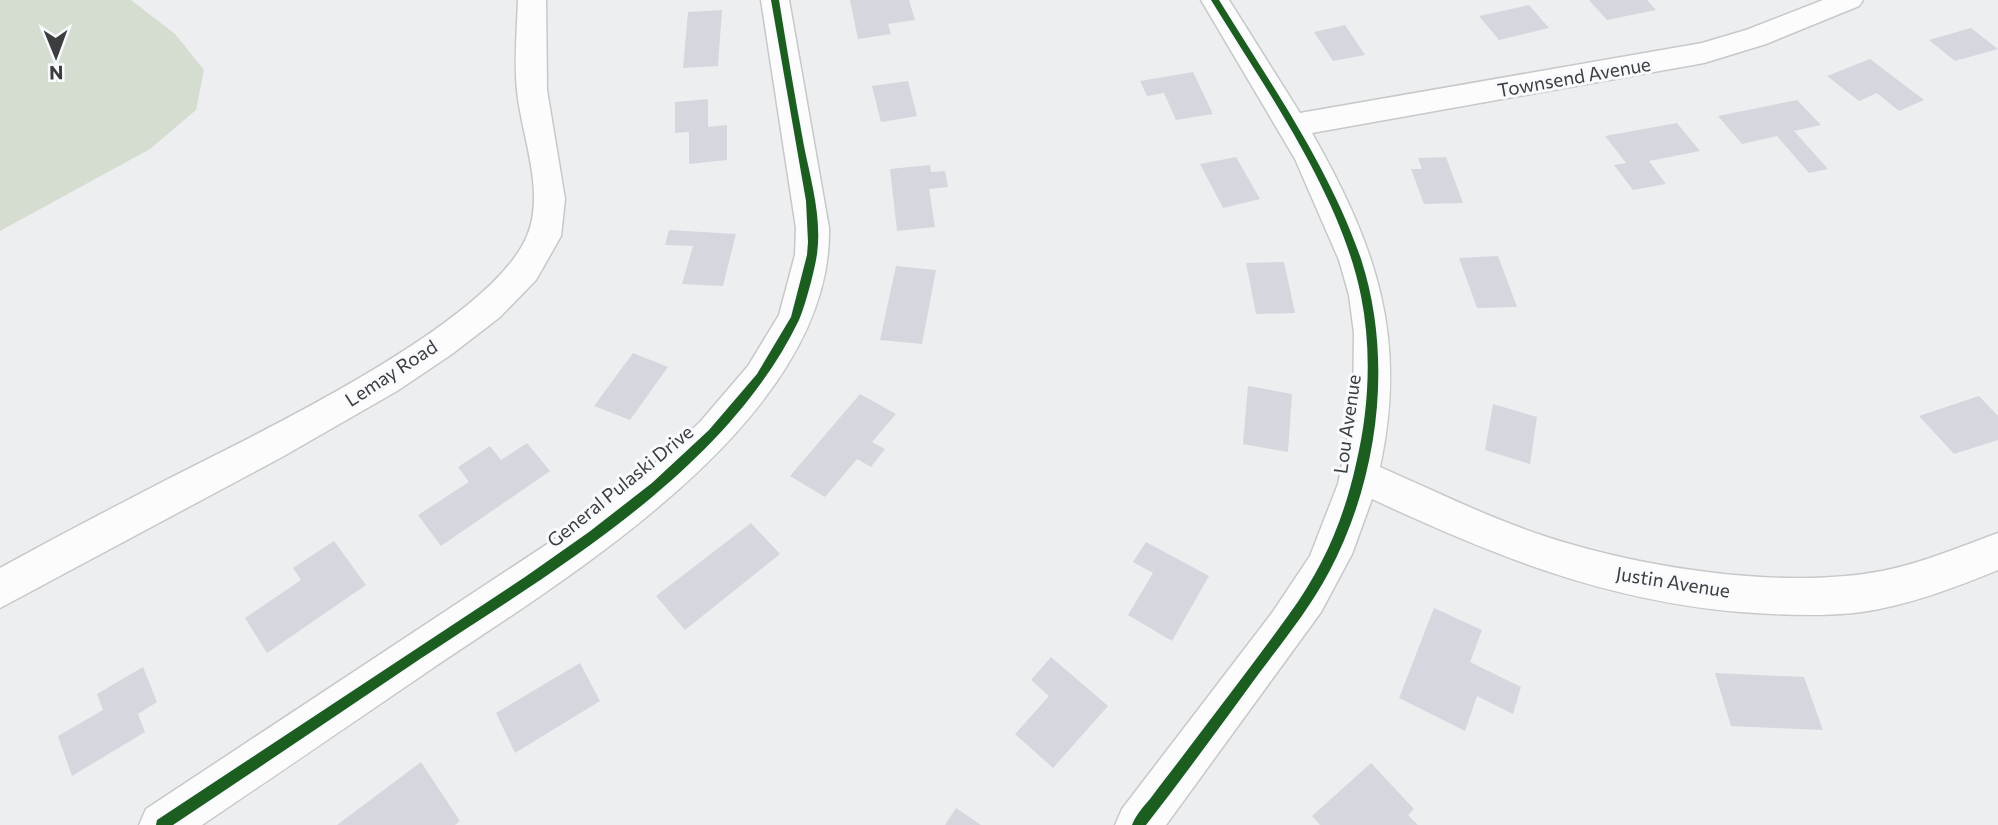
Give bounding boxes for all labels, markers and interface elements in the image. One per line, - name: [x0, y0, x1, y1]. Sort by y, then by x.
- north arrow: [21, 21, 91, 91]
- street label: Townsend Avenue: [1495, 52, 1652, 101]
- text: N: [49, 62, 64, 85]
- street label: Lemay Road: [340, 334, 441, 411]
- street label: Lou Avenue: [1328, 373, 1365, 475]
- street label: General Pulaski Drive: [542, 420, 697, 552]
- street label: Justin Avenue: [1614, 561, 1732, 602]

